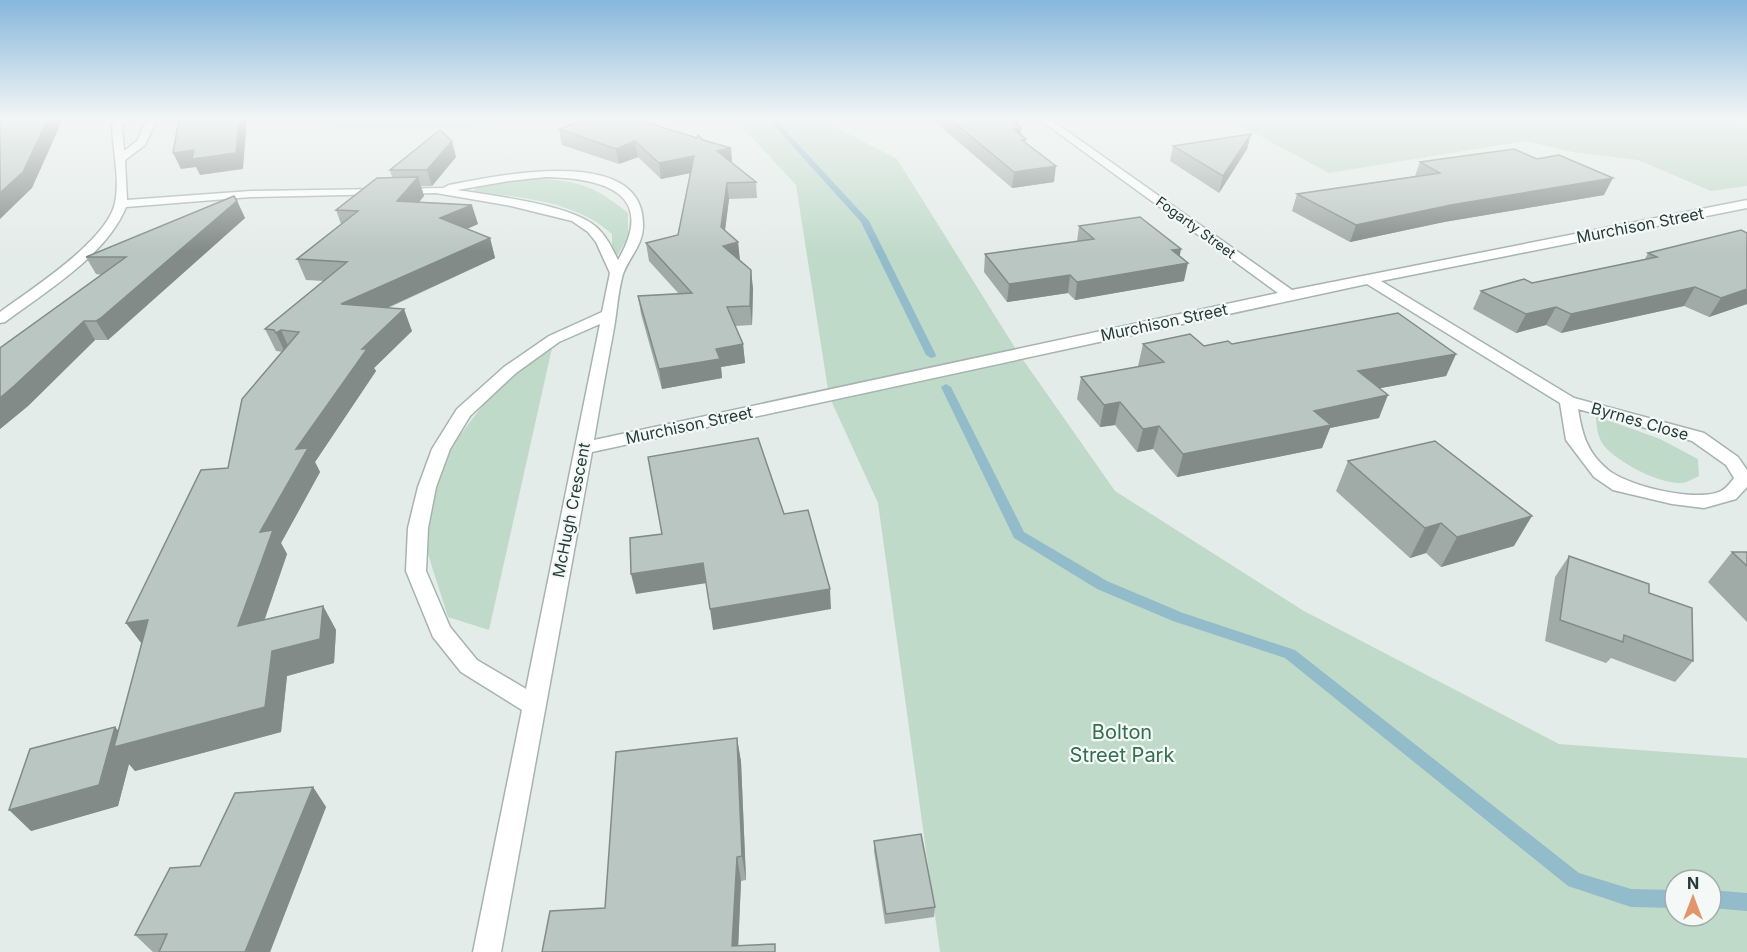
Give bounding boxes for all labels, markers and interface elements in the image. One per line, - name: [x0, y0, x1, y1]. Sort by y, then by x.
- street label: Fogarty Street: [1153, 192, 1239, 262]
- street label: Murchison Street: [1575, 203, 1705, 247]
- street label: Murchison Street: [1099, 299, 1229, 345]
- street label: Byrnes Close: [1589, 398, 1691, 444]
- street label: Murchison Street: [624, 402, 754, 448]
- street label: McHugh Crescent: [548, 441, 594, 579]
- park label: Bolton Street Park: [1070, 720, 1174, 767]
- north arrow: [1663, 868, 1723, 928]
- text: N: [1687, 873, 1699, 893]

